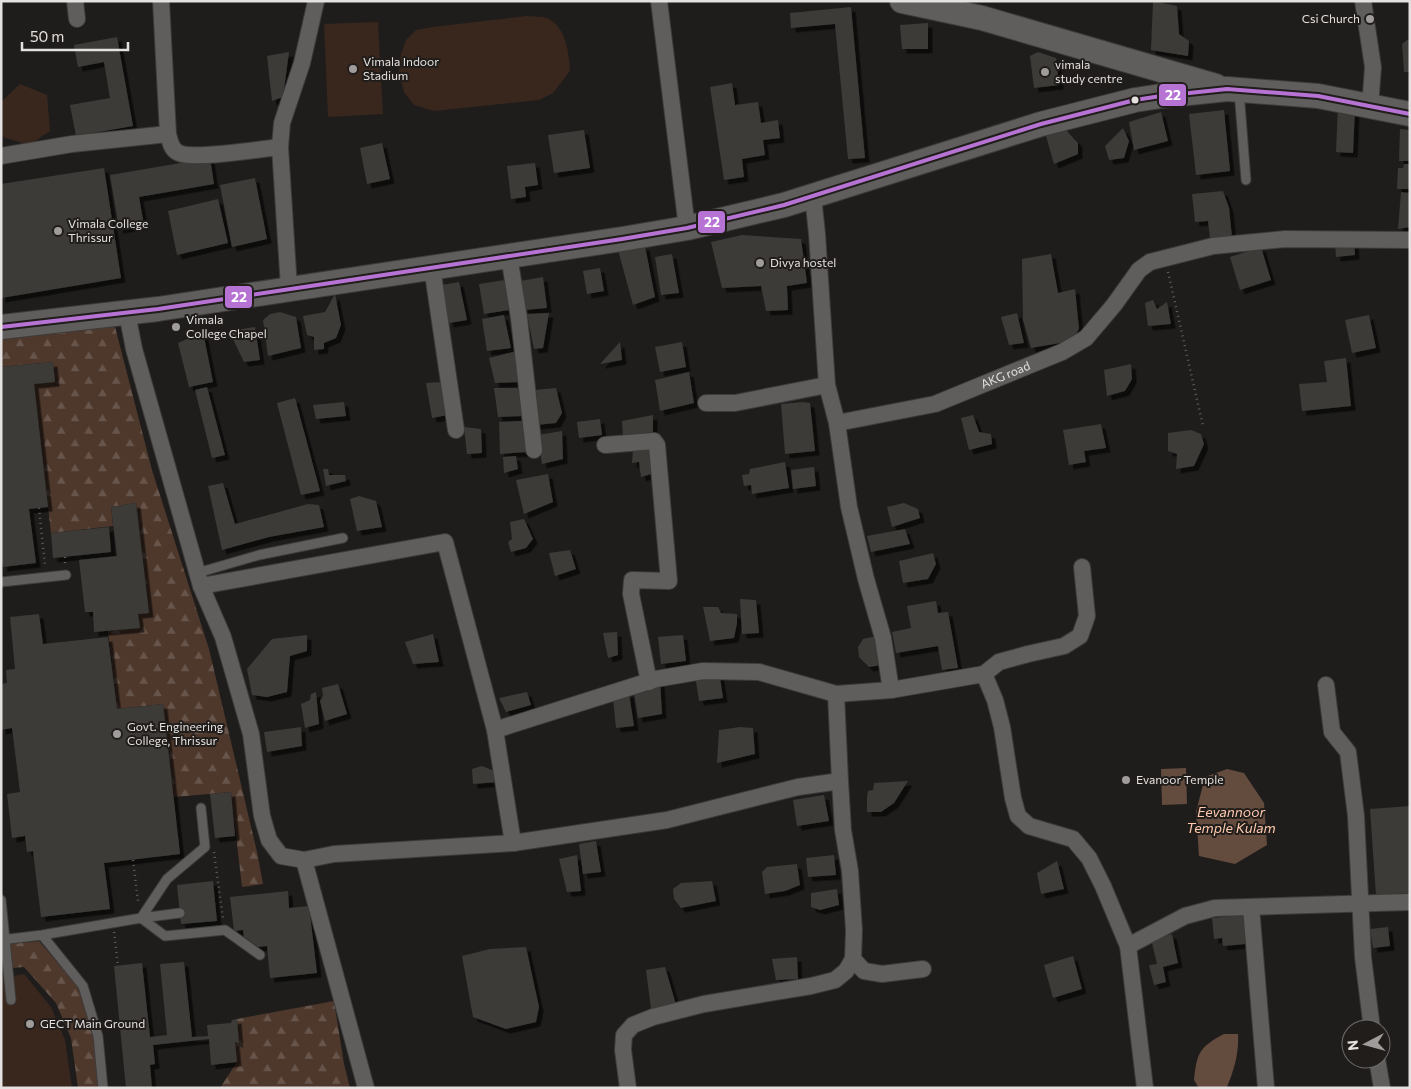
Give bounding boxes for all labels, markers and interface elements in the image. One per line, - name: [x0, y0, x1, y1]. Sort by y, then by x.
- place label: Csi Church: [1302, 11, 1360, 25]
- marker: Csi Church: [1364, 13, 1376, 25]
- scale bar: [22, 20, 129, 52]
- text: 50 m: [30, 27, 64, 45]
- place label: Vimala Indoor Stadium: [363, 54, 439, 82]
- place label: vimala study centre: [1055, 57, 1122, 85]
- marker: Vimala Indoor Stadium: [347, 63, 359, 75]
- marker: vimala study centre: [1039, 66, 1051, 78]
- line badge: 22: [1158, 83, 1187, 107]
- text: 22: [1165, 86, 1181, 103]
- unlabelled marker: [1130, 95, 1140, 105]
- line badge: 22: [697, 210, 726, 234]
- text: 22: [704, 213, 720, 230]
- place label: Vimala College Thrissur: [68, 216, 148, 244]
- marker: Vimala College Thrissur: [52, 225, 64, 237]
- place label: Divya hostel: [770, 255, 836, 269]
- marker: Divya hostel: [754, 257, 766, 269]
- line badge: 22: [224, 285, 253, 309]
- text: 22: [231, 288, 247, 305]
- place label: Vimala College Chapel: [186, 312, 267, 340]
- marker: Vimala College Chapel: [170, 321, 182, 333]
- street label: AKG road: [978, 358, 1032, 391]
- place label: Govt. Engineering College, Thrissur: [127, 719, 224, 747]
- marker: Govt. Engineering College, Thrissur: [111, 728, 123, 740]
- place label: Evanoor Temple: [1136, 772, 1224, 786]
- marker: Evanoor Temple: [1120, 774, 1132, 786]
- water label: Eevannoor Temple Kulam: [1186, 803, 1276, 836]
- place label: GECT Main Ground: [40, 1016, 145, 1030]
- marker: GECT Main Ground: [24, 1018, 36, 1030]
- north arrow: [1341, 1019, 1391, 1069]
- text: N: [1344, 1039, 1362, 1052]

